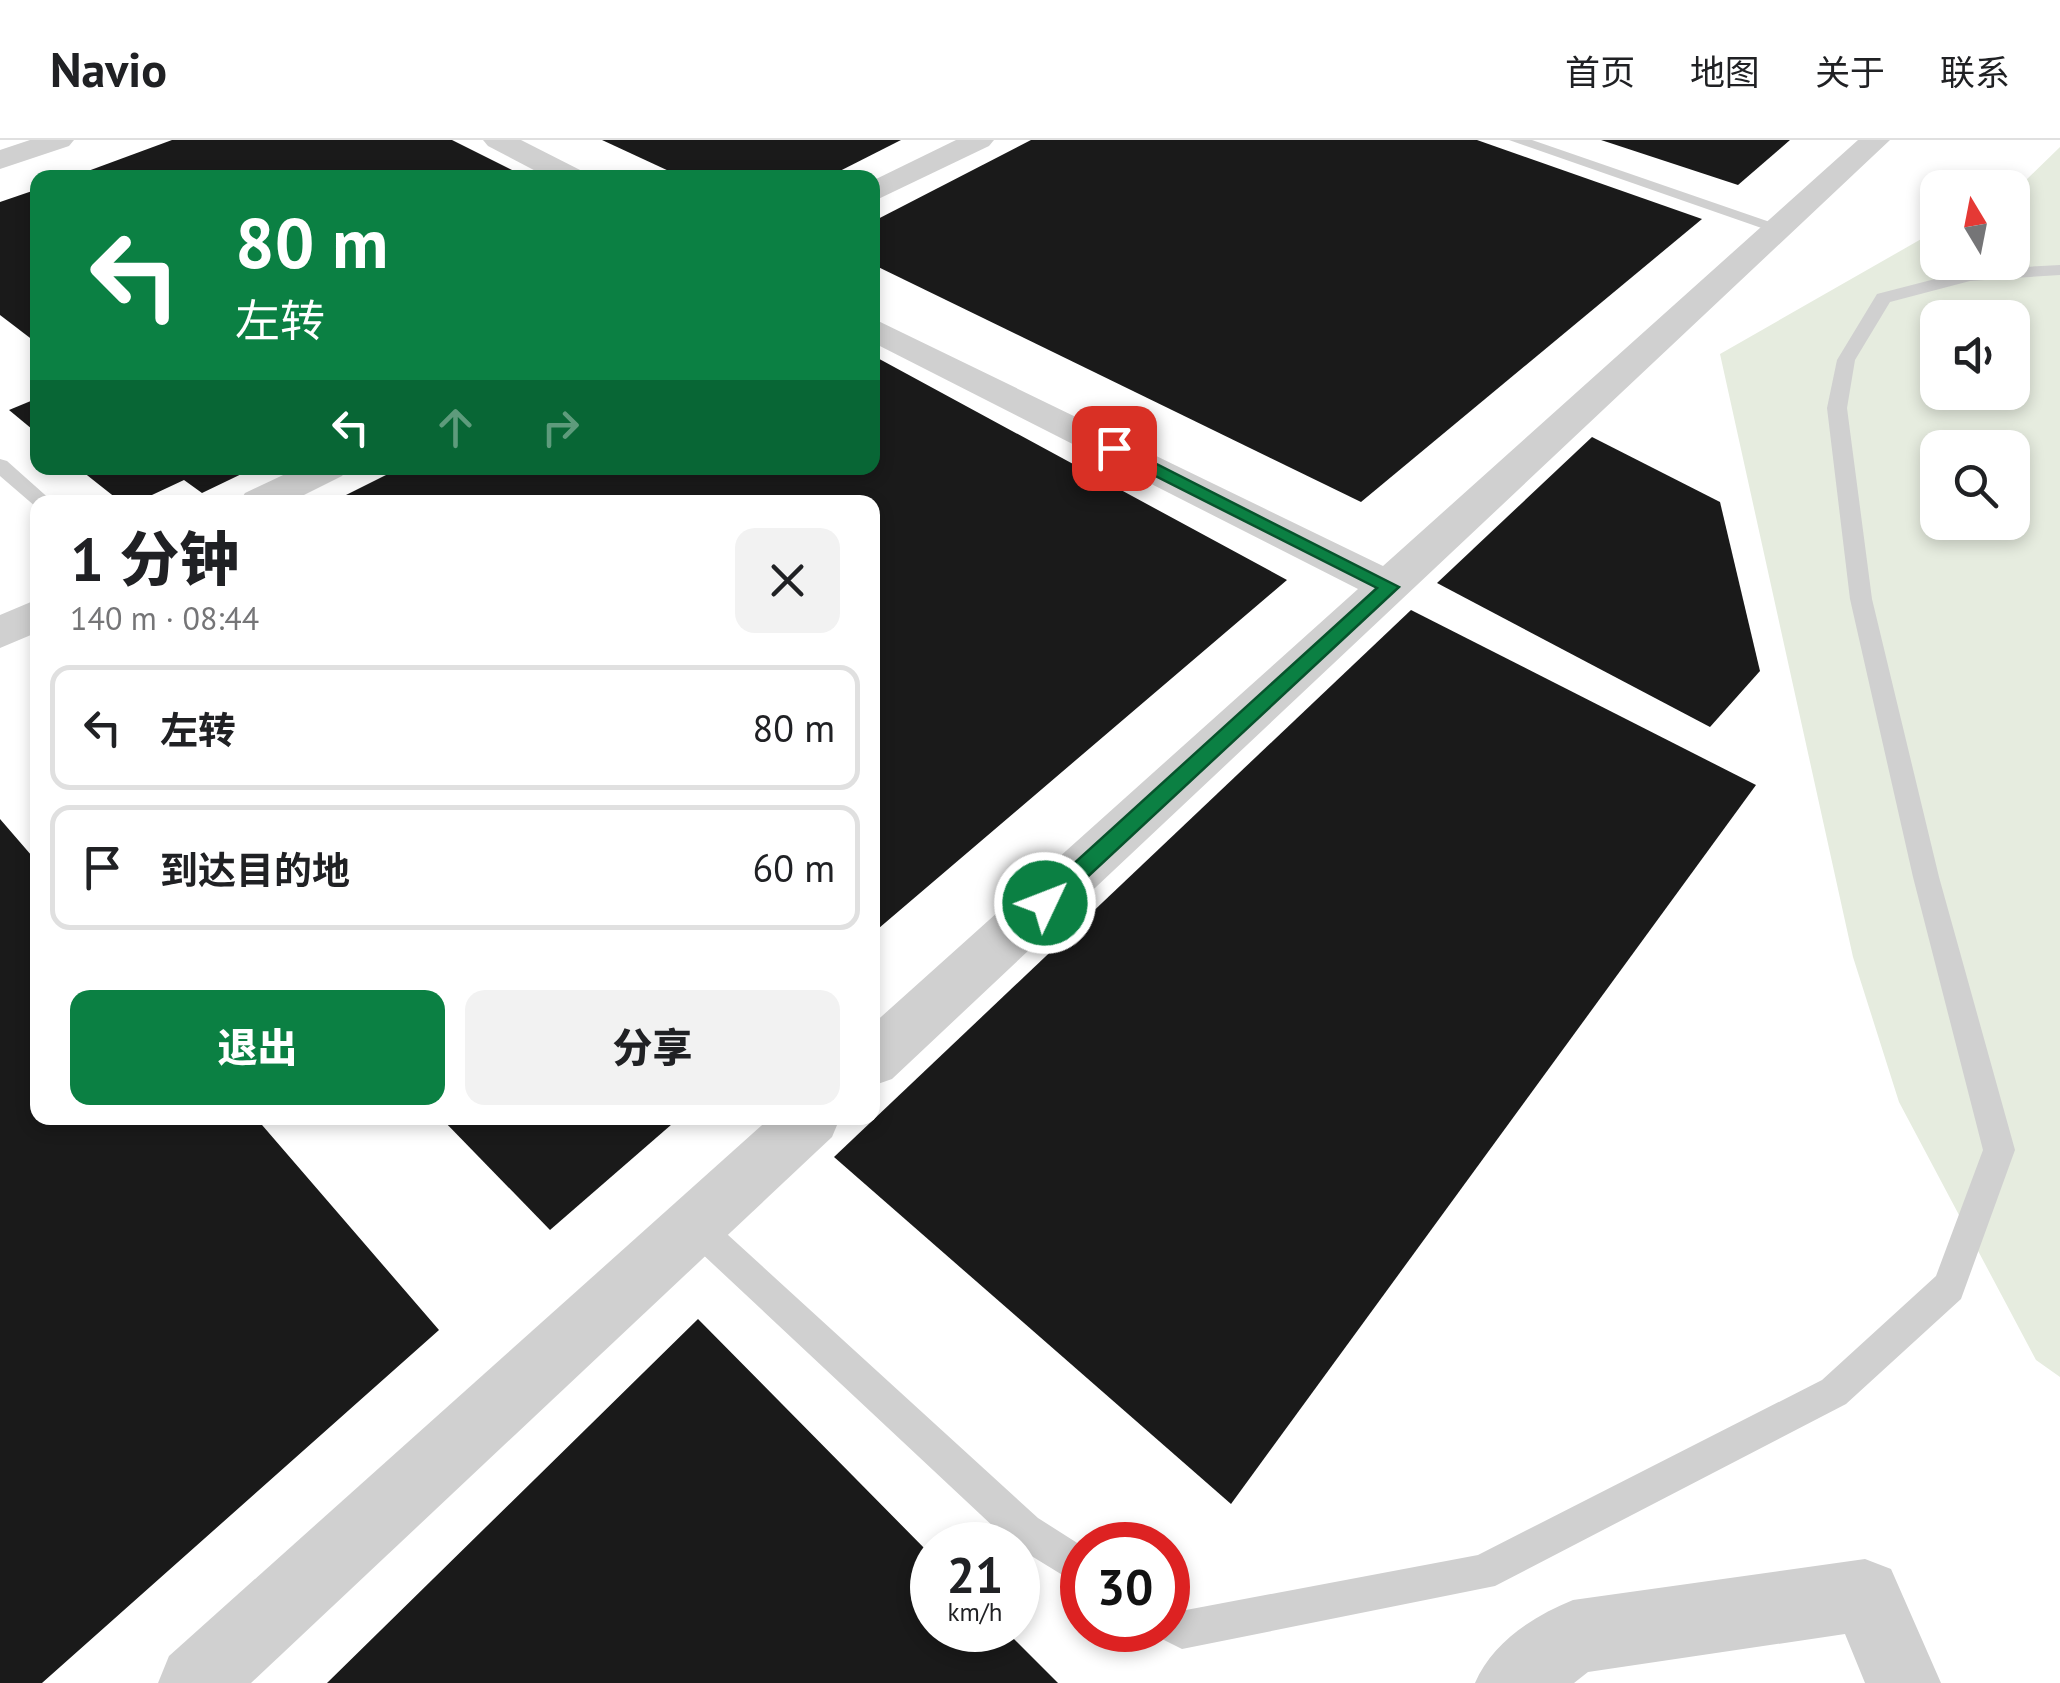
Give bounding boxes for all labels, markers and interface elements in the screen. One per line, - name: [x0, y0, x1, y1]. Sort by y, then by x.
- text: Navio: [50, 38, 167, 100]
- text: 首页: [1565, 49, 1635, 95]
- text: 地图: [1690, 49, 1760, 95]
- text: 关于: [1815, 49, 1885, 95]
- text: 联系: [1940, 49, 2010, 95]
- north arrow: [1920, 170, 2030, 280]
- map controls: [1920, 170, 2030, 540]
- text: 80 m: [235, 197, 388, 287]
- icon: left: [70, 210, 200, 340]
- text: 左转: [235, 291, 325, 349]
- button: sound: [1920, 300, 2030, 410]
- icon: left: [323, 400, 378, 455]
- icon: ahead: [428, 400, 483, 455]
- icon: right: [533, 400, 588, 455]
- pin: [1072, 406, 1157, 491]
- icon: arrive: [1087, 421, 1142, 476]
- button: search: [1920, 430, 2030, 540]
- text: 1 分钟: [70, 520, 239, 598]
- button: close: [735, 528, 840, 633]
- text: 140 m · 08:44: [70, 597, 259, 639]
- icon: left: [75, 700, 130, 755]
- text: 80 m: [753, 703, 835, 752]
- text: 左转: [160, 705, 236, 754]
- icon: arrive: [75, 840, 130, 895]
- text: 60 m: [753, 843, 835, 892]
- text: 到达目的地: [160, 845, 350, 894]
- position arrow: [993, 851, 1097, 955]
- button: 退出: [70, 990, 445, 1105]
- button: 分享: [465, 990, 840, 1105]
- speed limit sign: 30: [1060, 1522, 1190, 1652]
- text: 21: [947, 1542, 1003, 1607]
- text: km/h: [948, 1596, 1002, 1628]

